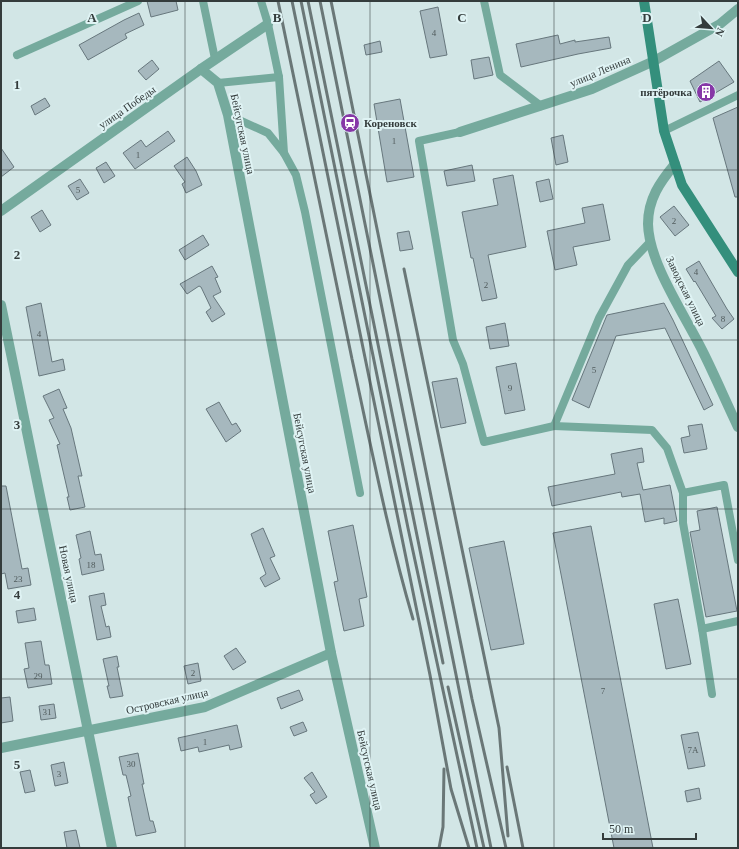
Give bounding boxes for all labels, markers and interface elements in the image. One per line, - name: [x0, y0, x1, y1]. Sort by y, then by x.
- north arrow: [691, 8, 731, 48]
- text: A: [87, 10, 97, 25]
- text: B: [273, 10, 282, 25]
- text: C: [457, 10, 467, 25]
- text: D: [642, 10, 652, 25]
- text: N: [713, 26, 727, 39]
- house number: 4: [432, 28, 437, 38]
- street label: улица Ленина: [568, 53, 632, 89]
- text: 1: [14, 77, 20, 92]
- building icon: пятёрочка: [695, 81, 717, 103]
- street label: улица Победы: [96, 83, 158, 131]
- place label: пятёрочка: [640, 86, 692, 98]
- street label: Бейсугская улица: [229, 93, 257, 175]
- station icon: Кореновск: [339, 112, 361, 134]
- place label: Кореновск: [364, 117, 417, 129]
- house number: 1: [392, 136, 396, 146]
- house number: 1: [136, 150, 140, 160]
- house number: 5: [76, 185, 81, 195]
- house number: 2: [672, 216, 676, 226]
- text: 2: [14, 247, 20, 262]
- street label: Заводская улица: [664, 254, 708, 328]
- house number: 4: [694, 267, 699, 277]
- house number: 2: [484, 280, 488, 290]
- house number: 8: [721, 314, 726, 324]
- house number: 4: [37, 329, 42, 339]
- house number: 5: [592, 365, 597, 375]
- house number: 9: [508, 383, 513, 393]
- street label: Бейсугская улица: [291, 412, 319, 494]
- text: 3: [14, 417, 21, 432]
- street label: Новая улица: [57, 544, 81, 604]
- house number: 18: [87, 560, 96, 570]
- house number: 23: [14, 574, 23, 584]
- text: 4: [14, 587, 21, 602]
- house number: 2: [191, 668, 195, 678]
- house number: 29: [34, 671, 43, 681]
- street label: Островская улица: [125, 686, 209, 716]
- house number: 7: [601, 686, 606, 696]
- house number: 31: [43, 707, 52, 717]
- street label: Бейсугская улица: [355, 729, 385, 811]
- house number: 1: [203, 737, 207, 747]
- house number: 7А: [688, 745, 699, 755]
- text: 5: [14, 757, 21, 772]
- house number: 30: [127, 759, 136, 769]
- house number: 3: [57, 769, 62, 779]
- scale bar: [603, 815, 696, 841]
- text: 50 m: [609, 822, 634, 836]

